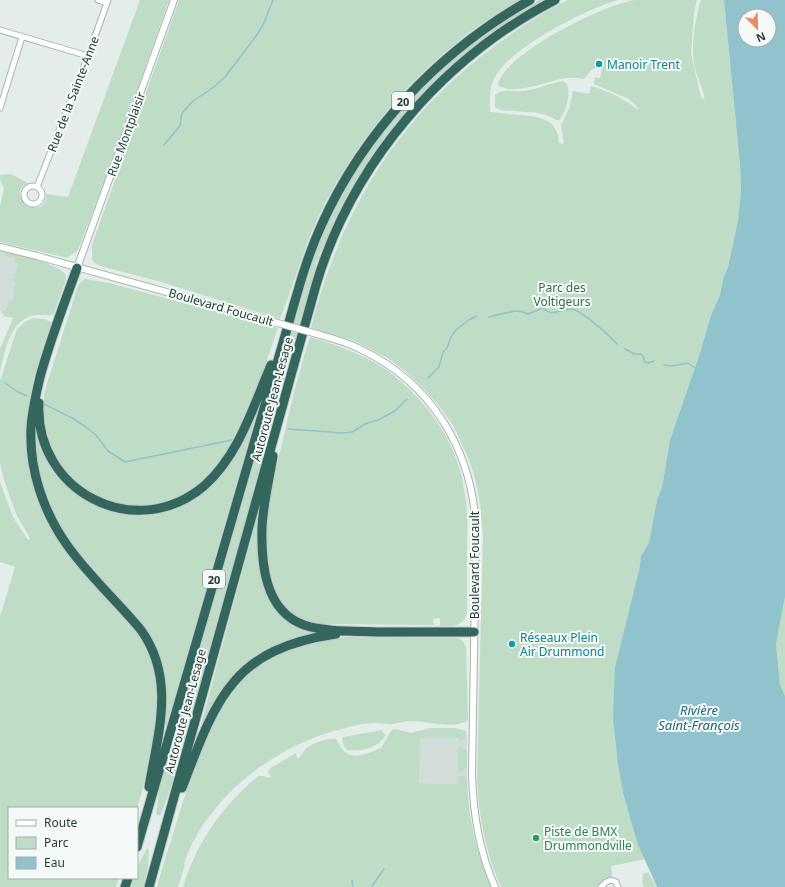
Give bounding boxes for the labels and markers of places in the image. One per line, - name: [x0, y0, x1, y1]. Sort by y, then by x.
- place label: Manoir Trent: [607, 56, 680, 73]
- marker: Manoir Trent: [594, 59, 604, 69]
- place label: Réseaux Plein Air Drummond: [520, 629, 604, 660]
- marker: Réseaux Plein Air Drummond: [507, 639, 517, 649]
- place label: Piste de BMX Drummondville: [544, 823, 632, 854]
- marker: Piste de BMX Drummondville: [531, 833, 541, 843]

